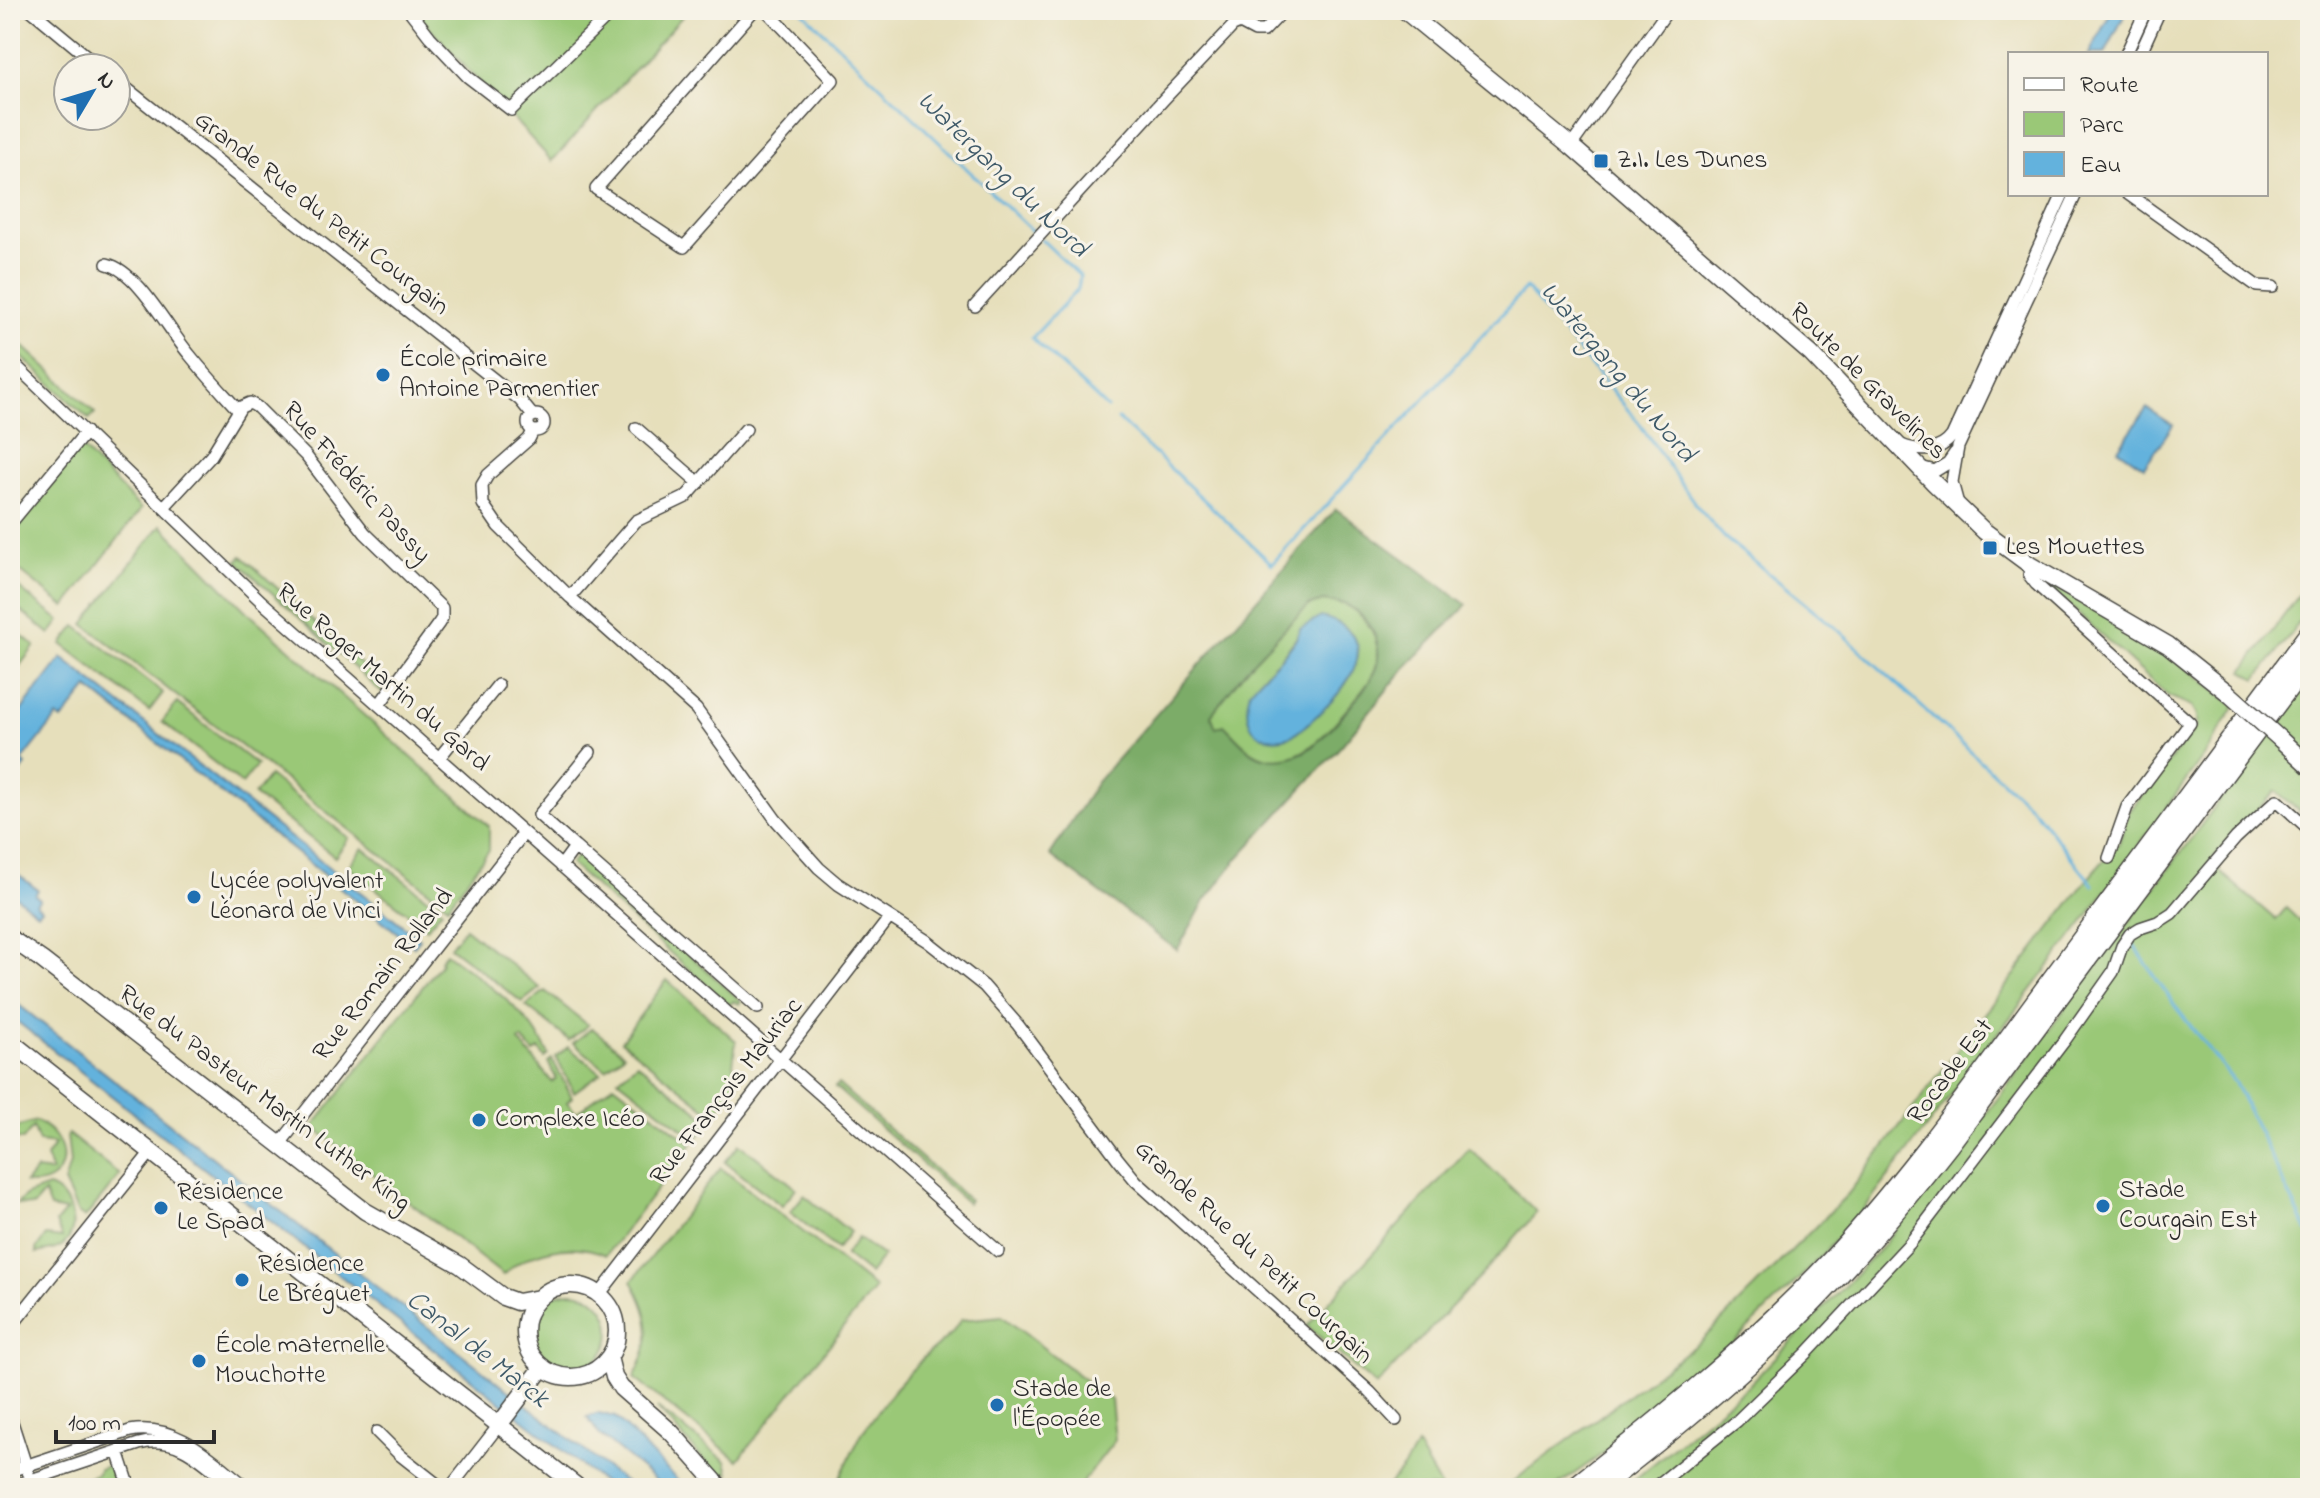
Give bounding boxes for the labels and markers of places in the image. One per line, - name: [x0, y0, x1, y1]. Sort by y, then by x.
- place label: Z.I. Les Dunes: [1617, 142, 1768, 180]
- marker: Z.I. Les Dunes: [1592, 152, 1610, 170]
- place label: École primaire Antoine Parmentier: [399, 341, 600, 409]
- marker: École primaire Antoine Parmentier: [374, 366, 392, 384]
- place label: Les Mouettes: [2006, 529, 2145, 567]
- marker: Les Mouettes: [1981, 539, 1999, 557]
- place label: Lycée polyvalent Léonard de Vinci: [210, 863, 384, 931]
- marker: Lycée polyvalent Léonard de Vinci: [185, 888, 203, 906]
- place label: Complexe Icéo: [495, 1101, 645, 1139]
- marker: Complexe Icéo: [470, 1111, 488, 1129]
- place label: Stade Courgain Est: [2119, 1172, 2257, 1240]
- place label: Résidence Le Spad: [177, 1174, 284, 1242]
- marker: Stade Courgain Est: [2094, 1197, 2112, 1215]
- marker: Résidence Le Spad: [152, 1199, 170, 1217]
- place label: Résidence Le Bréguet: [258, 1246, 370, 1314]
- marker: Résidence Le Bréguet: [233, 1271, 251, 1289]
- place label: École maternelle Mouchotte: [215, 1327, 385, 1395]
- marker: École maternelle Mouchotte: [190, 1352, 208, 1370]
- place label: Stade de l'Épopée: [1013, 1371, 1112, 1439]
- marker: Stade de l'Épopée: [988, 1396, 1006, 1414]

